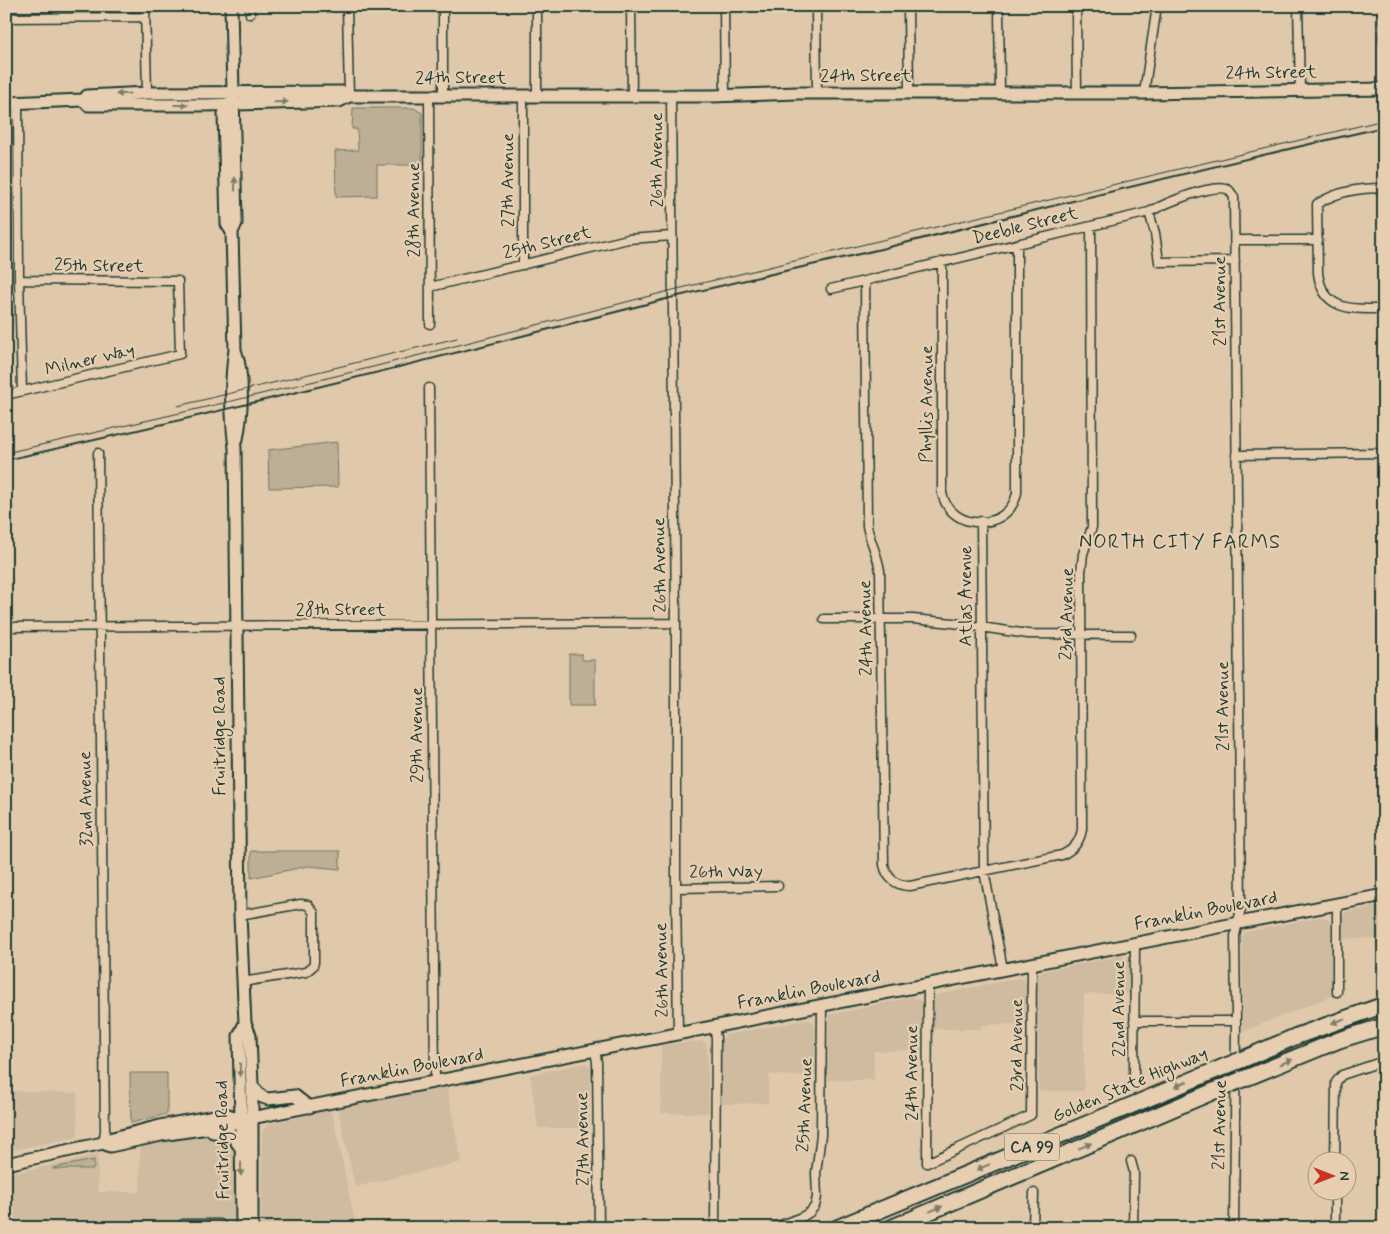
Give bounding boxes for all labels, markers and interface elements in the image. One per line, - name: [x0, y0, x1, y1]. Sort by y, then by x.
- street label: 24th Street: [1225, 60, 1317, 86]
- street label: 24th Street: [820, 64, 912, 88]
- street label: 24th Street: [415, 66, 507, 90]
- one-way arrow: [115, 91, 131, 99]
- one-way arrow: [273, 98, 289, 106]
- one-way arrow: [173, 101, 189, 109]
- street label: 26th Avenue: [645, 112, 669, 208]
- street label: 27th Avenue: [496, 133, 520, 227]
- street label: 28th Avenue: [402, 162, 426, 258]
- one-way arrow: [231, 176, 239, 192]
- street label: Deeble Street: [970, 201, 1080, 251]
- street label: 25th Street: [500, 220, 594, 266]
- street label: 25th Street: [54, 253, 145, 279]
- street label: 21st Avenue: [1208, 256, 1232, 346]
- street label: Milner Way: [43, 338, 137, 382]
- street label: Phyllis Avenue: [915, 345, 939, 463]
- street label: 26th Avenue: [647, 517, 673, 613]
- district label: NORTH CITY FARMS: [1079, 529, 1281, 556]
- street label: Atlas Avenue: [954, 546, 978, 646]
- street label: 23rd Avenue: [1054, 567, 1080, 661]
- street label: 24th Avenue: [853, 580, 879, 676]
- street label: 28th Street: [296, 598, 387, 622]
- street label: 21st Avenue: [1211, 661, 1235, 751]
- street label: Fruitridge Road: [208, 676, 233, 796]
- street label: 29th Avenue: [405, 687, 429, 783]
- street label: 32nd Avenue: [73, 751, 99, 847]
- street label: 26th Way: [689, 859, 763, 885]
- street label: Franklin Boulevard: [1132, 885, 1280, 937]
- street label: 26th Avenue: [649, 922, 675, 1018]
- street label: 22nd Avenue: [1107, 961, 1131, 1057]
- street label: Franklin Boulevard: [735, 964, 883, 1016]
- street label: 23rd Avenue: [1005, 998, 1029, 1091]
- one-way arrow: [1330, 1017, 1345, 1025]
- street label: 24th Avenue: [900, 1025, 924, 1121]
- street label: Golden State Highway: [1049, 1041, 1212, 1130]
- street label: Franklin Boulevard: [338, 1042, 486, 1094]
- street label: 25th Avenue: [791, 1057, 819, 1153]
- one-way arrow: [1279, 1057, 1293, 1065]
- one-way arrow: [236, 1062, 244, 1078]
- street label: Fruitridge Road: [210, 1080, 237, 1200]
- street label: 21st Avenue: [1207, 1080, 1233, 1170]
- one-way arrow: [1174, 1081, 1188, 1089]
- street label: 27th Avenue: [570, 1092, 596, 1186]
- road number: CA 99: [1004, 1134, 1060, 1160]
- one-way arrow: [1078, 1141, 1092, 1149]
- north arrow: [1308, 1152, 1358, 1202]
- one-way arrow: [237, 1161, 245, 1177]
- one-way arrow: [975, 1164, 990, 1172]
- text: N: [1335, 1171, 1353, 1181]
- one-way arrow: [929, 1204, 943, 1212]

